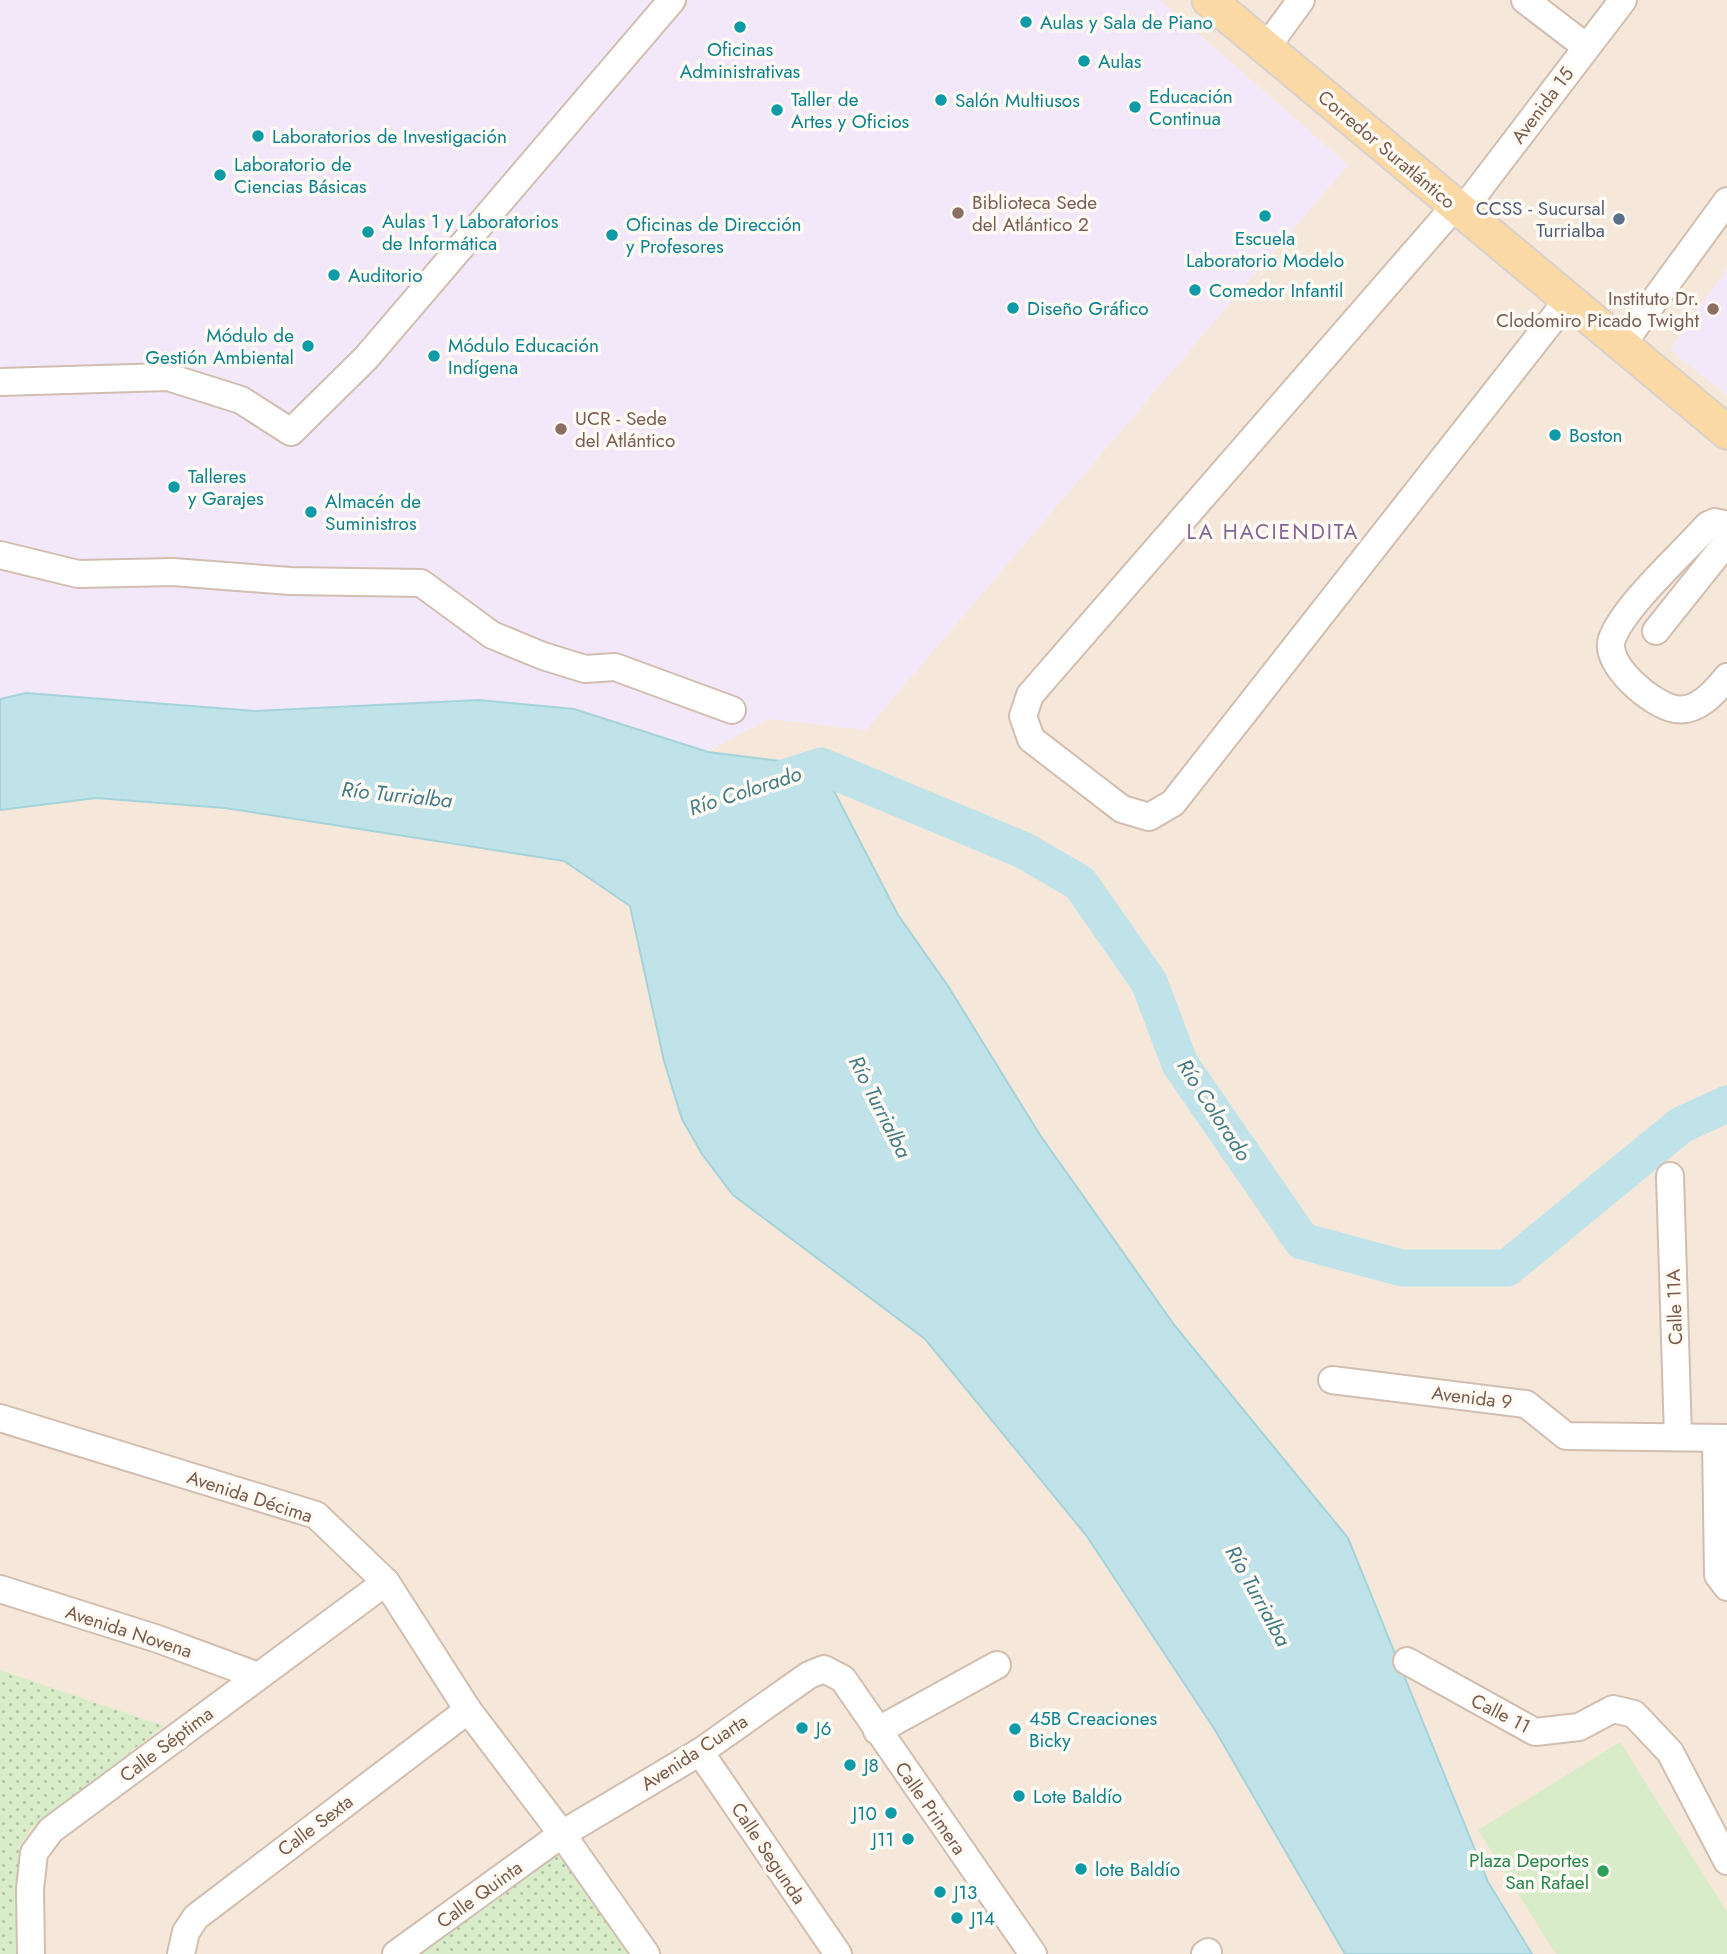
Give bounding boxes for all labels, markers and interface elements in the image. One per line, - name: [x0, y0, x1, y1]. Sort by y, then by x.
- place label: Aulas y Sala de Piano: [1040, 9, 1213, 36]
- marker: Aulas y Sala de Piano: [1018, 14, 1034, 30]
- marker: Oficinas Administrativas: [732, 19, 748, 35]
- place label: Oficinas Administrativas: [680, 36, 801, 85]
- place label: Aulas: [1098, 48, 1142, 75]
- marker: Aulas: [1076, 53, 1092, 69]
- street label: Avenida 15: [1505, 62, 1580, 149]
- place label: Educación Continua: [1149, 83, 1233, 132]
- street label: Corredor Suratlántico: [1312, 84, 1461, 215]
- place label: Taller de Artes y Oficios: [791, 86, 910, 135]
- place label: Salón Multiusos: [955, 87, 1080, 114]
- marker: Salón Multiusos: [933, 92, 949, 108]
- marker: Educación Continua: [1127, 99, 1143, 115]
- marker: Taller de Artes y Oficios: [769, 102, 785, 118]
- place label: Laboratorios de Investigación: [272, 123, 507, 150]
- marker: Laboratorios de Investigación: [250, 128, 266, 144]
- place label: Laboratorio de Ciencias Básicas: [234, 151, 367, 200]
- marker: Laboratorio de Ciencias Básicas: [212, 167, 228, 183]
- place label: Biblioteca Sede del Atlántico 2: [972, 189, 1097, 238]
- place label: CCSS - Sucursal Turrialba: [1476, 195, 1605, 244]
- marker: Biblioteca Sede del Atlántico 2: [950, 205, 966, 221]
- place label: Aulas 1 y Laboratorios de Informática: [382, 208, 559, 257]
- marker: Escuela Laboratorio Modelo: [1257, 208, 1273, 224]
- place label: Oficinas de Dirección y Profesores: [626, 211, 802, 260]
- marker: CCSS - Sucursal Turrialba: [1611, 211, 1627, 227]
- marker: Aulas 1 y Laboratorios de Informática: [360, 224, 376, 240]
- place label: Escuela Laboratorio Modelo: [1186, 225, 1344, 274]
- marker: Oficinas de Dirección y Profesores: [604, 227, 620, 243]
- place label: Auditorio: [348, 262, 423, 289]
- marker: Auditorio: [326, 267, 342, 283]
- place label: Comedor Infantil: [1209, 277, 1343, 304]
- marker: Comedor Infantil: [1187, 282, 1203, 298]
- place label: Instituto Dr. Clodomiro Picado Twight: [1496, 285, 1699, 334]
- place label: Diseño Gráfico: [1027, 295, 1149, 322]
- marker: Diseño Gráfico: [1005, 300, 1021, 316]
- marker: Instituto Dr. Clodomiro Picado Twight: [1705, 301, 1721, 317]
- place label: Módulo de Gestión Ambiental: [145, 322, 294, 371]
- place label: Módulo Educación Indígena: [448, 332, 599, 381]
- marker: Módulo de Gestión Ambiental: [300, 338, 316, 354]
- marker: Módulo Educación Indígena: [426, 348, 442, 364]
- place label: UCR - Sede del Atlántico: [575, 405, 675, 454]
- marker: UCR - Sede del Atlántico: [553, 421, 569, 437]
- place label: Boston: [1569, 422, 1623, 449]
- marker: Boston: [1547, 427, 1563, 443]
- place label: Talleres y Garajes: [188, 463, 264, 512]
- marker: Talleres y Garajes: [166, 479, 182, 495]
- place label: Almacén de Suministros: [325, 488, 421, 537]
- marker: Almacén de Suministros: [303, 504, 319, 520]
- district label: LA HACIENDITA: [1187, 517, 1359, 547]
- water label: Río Colorado: [685, 759, 805, 823]
- water label: Río Turrialba: [340, 774, 454, 816]
- water label: Río Turrialba: [841, 1051, 919, 1164]
- water label: Río Colorado: [1170, 1053, 1258, 1167]
- street label: Calle 11A: [1660, 1268, 1689, 1345]
- street label: Avenida 9: [1430, 1379, 1514, 1416]
- street label: Avenida Décima: [184, 1463, 316, 1530]
- water label: Río Turrialba: [1218, 1540, 1298, 1652]
- street label: Avenida Novena: [62, 1598, 196, 1665]
- street label: Calle 11: [1466, 1687, 1535, 1740]
- street label: Calle Séptima: [114, 1700, 219, 1789]
- place label: 45B Creaciones Bicky: [1029, 1705, 1157, 1754]
- street label: Avenida Cuarta: [636, 1708, 753, 1797]
- place label: J6: [813, 1715, 832, 1742]
- marker: J6: [794, 1720, 810, 1736]
- marker: 45B Creaciones Bicky: [1007, 1721, 1023, 1737]
- place label: J8: [861, 1752, 879, 1779]
- street label: Calle Primera: [889, 1756, 973, 1860]
- marker: J8: [842, 1757, 858, 1773]
- place label: Lote Baldío: [1033, 1783, 1122, 1810]
- street label: Calle Sexta: [272, 1788, 359, 1863]
- marker: Lote Baldío: [1011, 1788, 1027, 1804]
- street label: Calle Segunda: [725, 1797, 813, 1909]
- place label: J10: [849, 1800, 877, 1827]
- marker: J10: [883, 1805, 899, 1821]
- place label: J11: [869, 1826, 894, 1853]
- marker: J11: [900, 1831, 916, 1847]
- place label: Plaza Deportes San Rafael: [1469, 1847, 1589, 1896]
- street label: Calle Quinta: [431, 1854, 528, 1935]
- place label: lote Baldío: [1095, 1856, 1180, 1883]
- marker: lote Baldío: [1073, 1861, 1089, 1877]
- marker: Plaza Deportes San Rafael: [1595, 1863, 1611, 1879]
- place label: J13: [951, 1879, 977, 1906]
- marker: J13: [932, 1884, 948, 1900]
- place label: J14: [968, 1905, 995, 1932]
- marker: J14: [949, 1910, 965, 1926]

